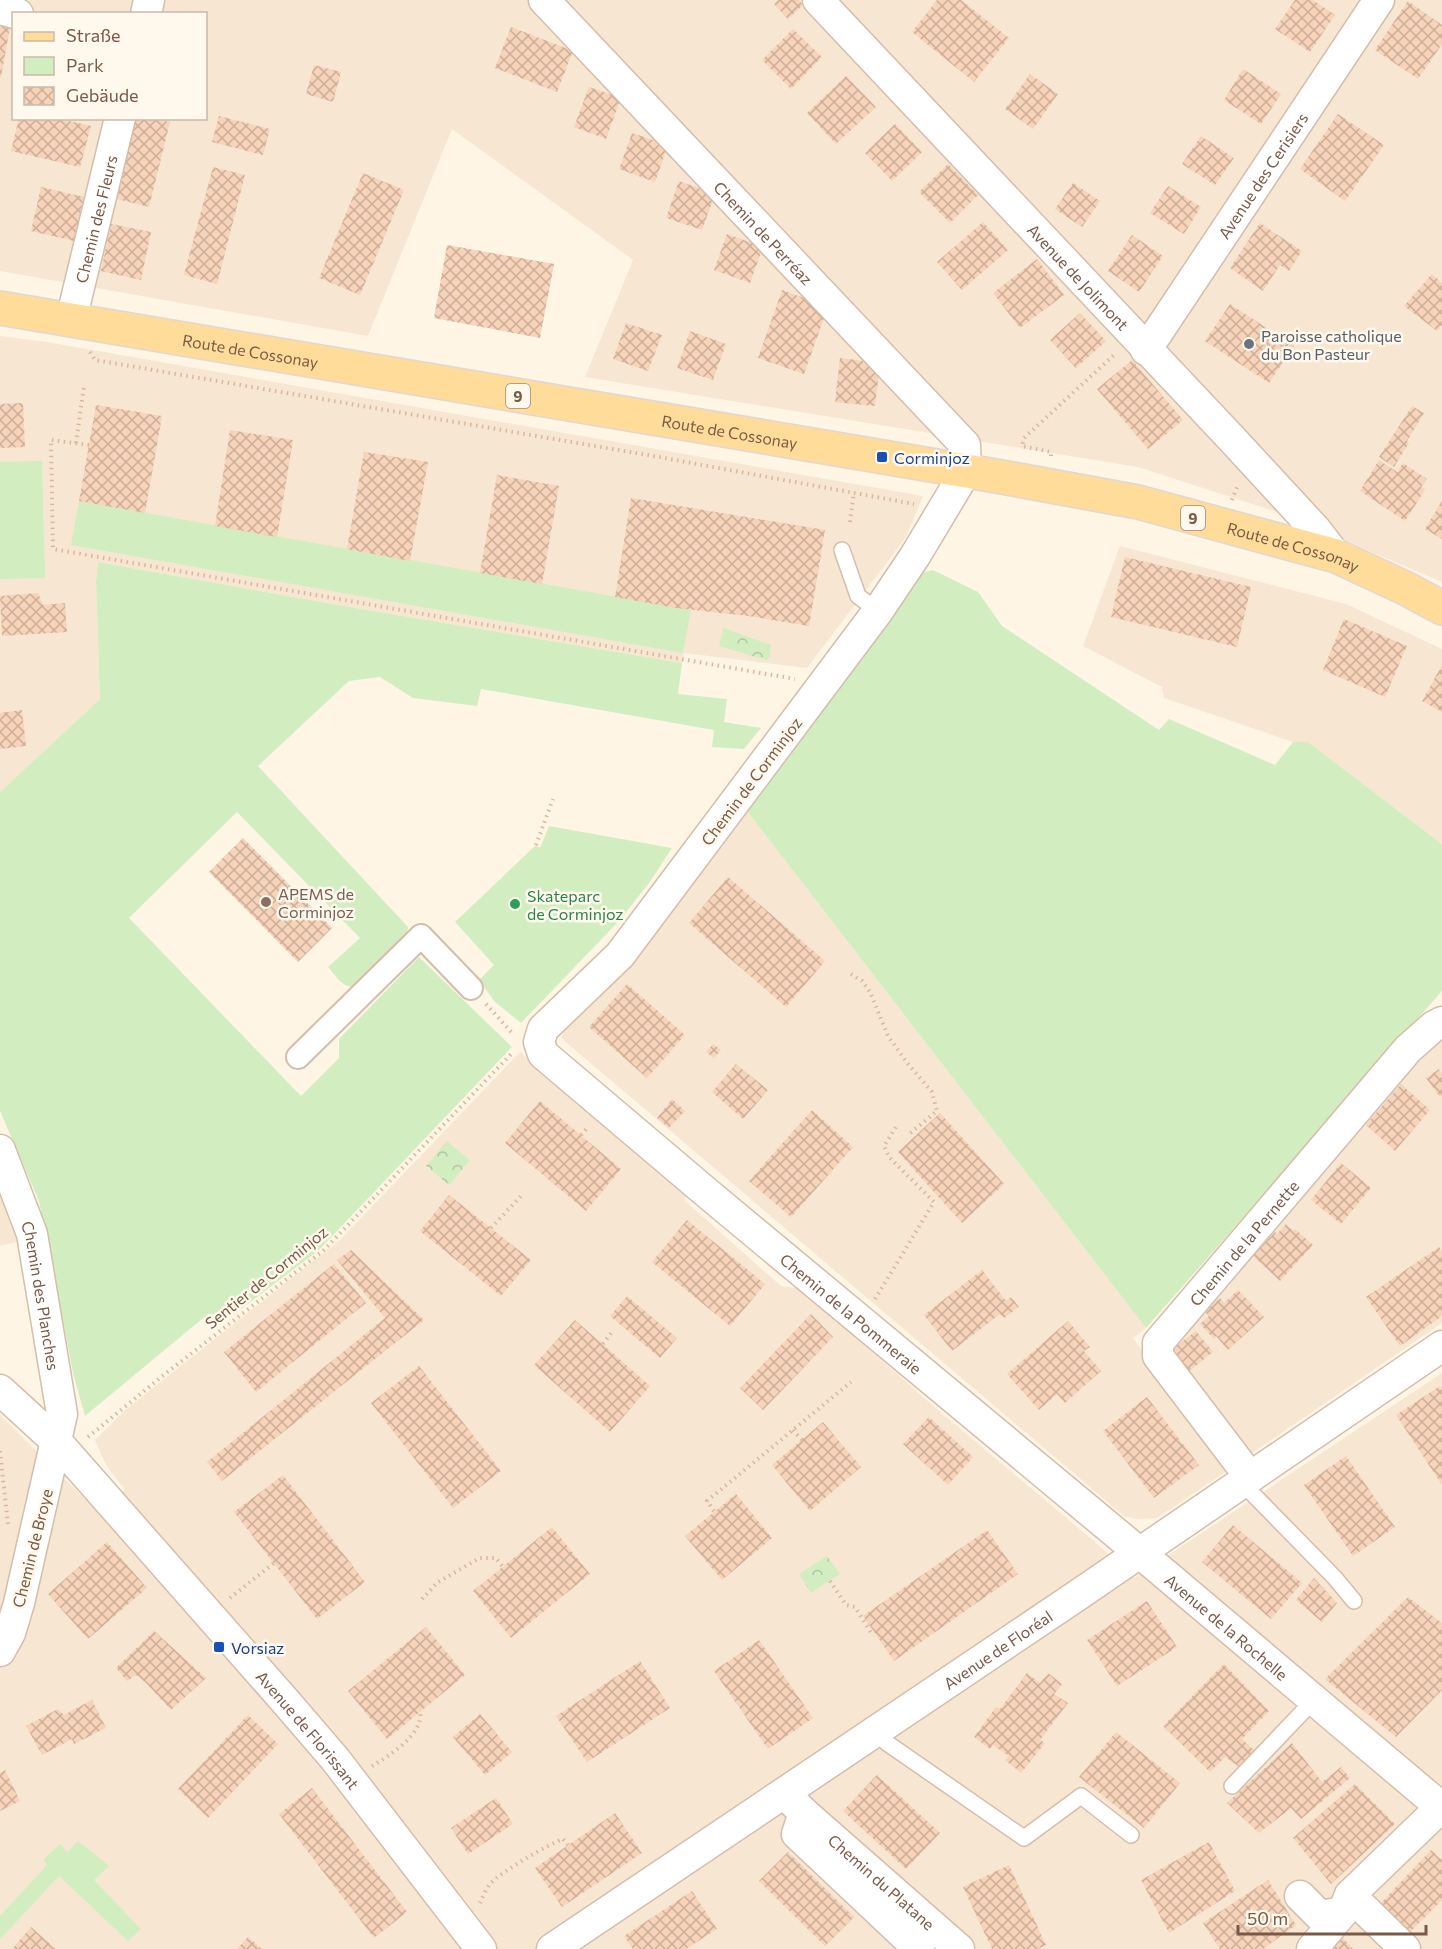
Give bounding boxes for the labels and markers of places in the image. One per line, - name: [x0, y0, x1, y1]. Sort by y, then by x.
- place label: Paroisse catholique du Bon Pasteur: [1261, 326, 1402, 363]
- marker: Paroisse catholique du Bon Pasteur: [1242, 337, 1256, 351]
- place label: Corminjoz: [894, 448, 970, 467]
- marker: Corminjoz: [875, 450, 889, 464]
- place label: APEMS de Corminjoz: [278, 884, 354, 921]
- place label: Skateparc de Corminjoz: [527, 886, 624, 923]
- marker: APEMS de Corminjoz: [259, 895, 273, 909]
- marker: Skateparc de Corminjoz: [508, 897, 522, 911]
- place label: Vorsiaz: [231, 1638, 284, 1657]
- marker: Vorsiaz: [212, 1640, 226, 1654]

